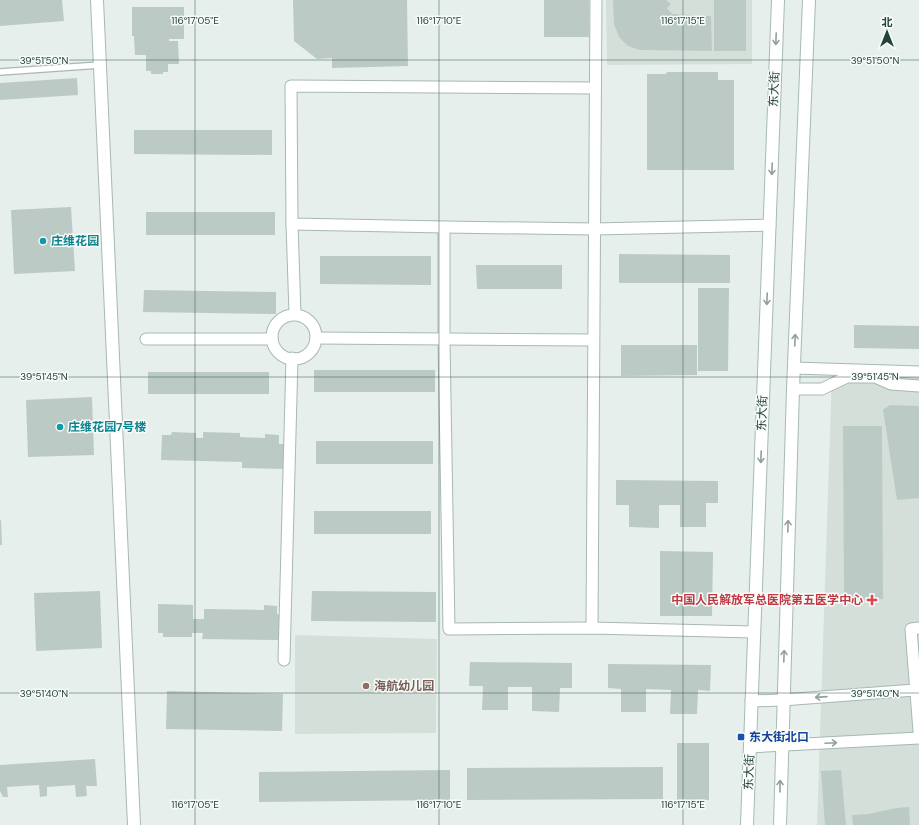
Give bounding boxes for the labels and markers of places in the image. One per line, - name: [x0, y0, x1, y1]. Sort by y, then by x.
- place label: 庄维花园: [51, 233, 99, 249]
- marker: 庄维花园: [38, 236, 48, 246]
- place label: 庄维花园7号楼: [68, 419, 146, 435]
- marker: 庄维花园7号楼: [55, 422, 65, 432]
- place label: 中国人民解放军总医院第五医学中心: [671, 592, 863, 608]
- marker: 中国人民解放军总医院第五医学中心: [866, 594, 878, 606]
- place label: 海航幼儿园: [374, 678, 434, 694]
- marker: 海航幼儿园: [361, 681, 371, 691]
- place label: 东大街北口: [749, 729, 809, 745]
- marker: 东大街北口: [736, 732, 746, 742]

